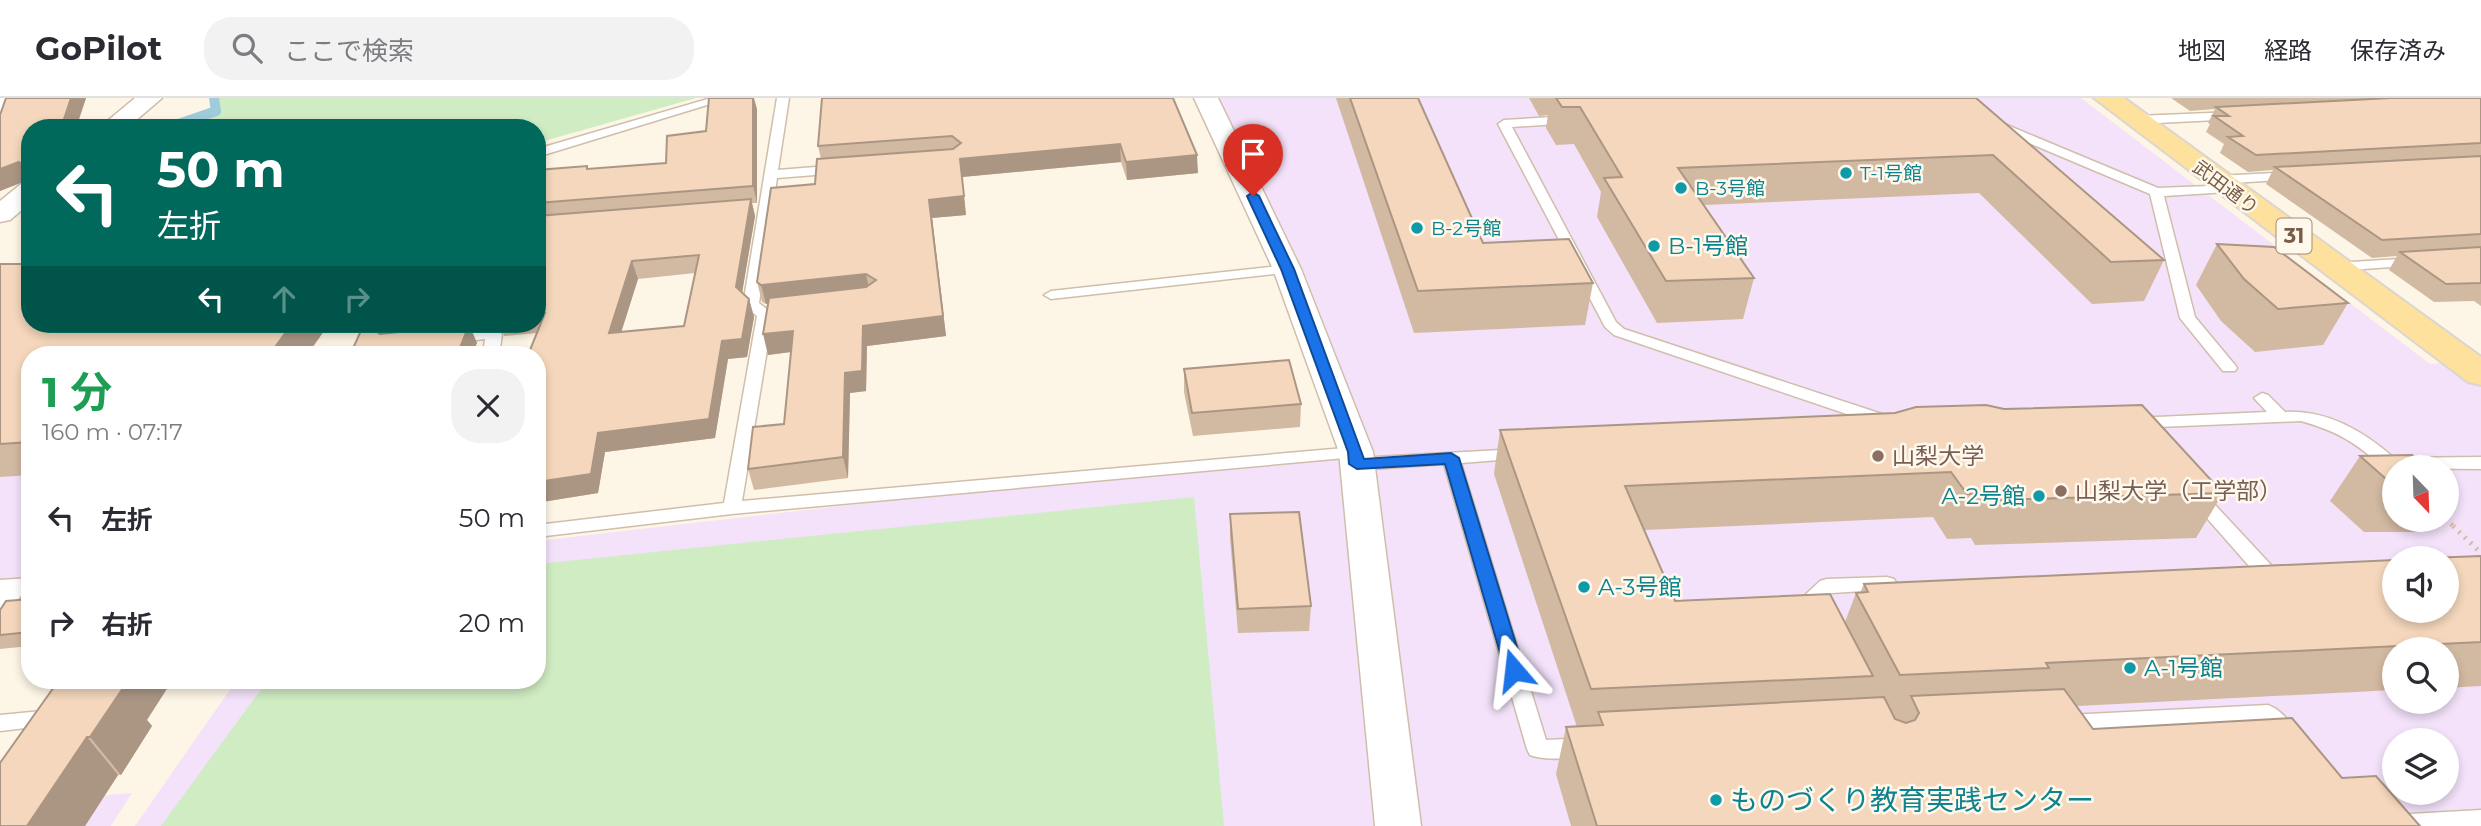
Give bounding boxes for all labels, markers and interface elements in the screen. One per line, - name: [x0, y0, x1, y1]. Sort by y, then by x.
- search box: [204, 17, 694, 80]
- text: GoPilot: [35, 28, 162, 68]
- icon: search: [228, 29, 266, 67]
- text: ここで検索: [284, 35, 414, 67]
- text: 地図: [2178, 36, 2226, 65]
- text: 経路: [2264, 36, 2312, 65]
- text: 保存済み: [2350, 36, 2446, 65]
- pin: [1223, 124, 1283, 196]
- icon: arrive: [1234, 135, 1272, 173]
- text: 50 m: [157, 140, 285, 199]
- icon: left: [42, 147, 133, 238]
- street label: 武田通り: [2188, 155, 2263, 219]
- place label: T-1号館: [1860, 162, 1922, 185]
- marker: T-1号館: [1838, 165, 1854, 181]
- place label: B-3号館: [1695, 177, 1765, 200]
- marker: B-3号館: [1673, 180, 1689, 196]
- text: 左折: [157, 206, 221, 245]
- place label: B-2号館: [1431, 217, 1501, 240]
- road number: 31: [2276, 218, 2312, 254]
- marker: B-2号館: [1409, 220, 1425, 236]
- place label: B-1号館: [1668, 232, 1748, 260]
- marker: B-1号館: [1646, 238, 1662, 254]
- icon: left: [192, 280, 230, 318]
- icon: ahead: [265, 280, 303, 318]
- icon: right: [338, 280, 376, 318]
- text: 1 分: [42, 366, 112, 418]
- button: close: [451, 369, 525, 443]
- text: 160 m · 07:17: [42, 418, 183, 446]
- place label: 山梨大学: [1892, 442, 1984, 470]
- marker: 山梨大学: [1870, 448, 1886, 464]
- north arrow: [2382, 455, 2459, 532]
- map controls: [2382, 455, 2459, 805]
- place label: 山梨大学（工学部）: [2075, 477, 2282, 505]
- place label: A-2号館: [1941, 482, 2025, 510]
- marker: 山梨大学（工学部）: [2053, 483, 2069, 499]
- marker: A-2号館: [2031, 488, 2047, 504]
- icon: left: [42, 499, 80, 537]
- text: 50 m: [459, 502, 525, 534]
- text: 左折: [101, 504, 153, 536]
- button: sound: [2382, 546, 2459, 623]
- place label: A-3号館: [1598, 573, 1681, 601]
- marker: A-3号館: [1576, 579, 1592, 595]
- icon: right: [42, 604, 80, 642]
- text: 20 m: [459, 607, 525, 639]
- text: 右折: [101, 609, 153, 641]
- position arrow: [1477, 633, 1551, 707]
- button: search: [2382, 637, 2459, 714]
- place label: A-1号館: [2144, 654, 2223, 682]
- marker: A-1号館: [2122, 660, 2138, 676]
- button: layers: [2382, 728, 2459, 805]
- place label: ものづくり教育実践センター: [1730, 783, 2094, 817]
- marker: ものづくり教育実践センター: [1708, 792, 1724, 808]

